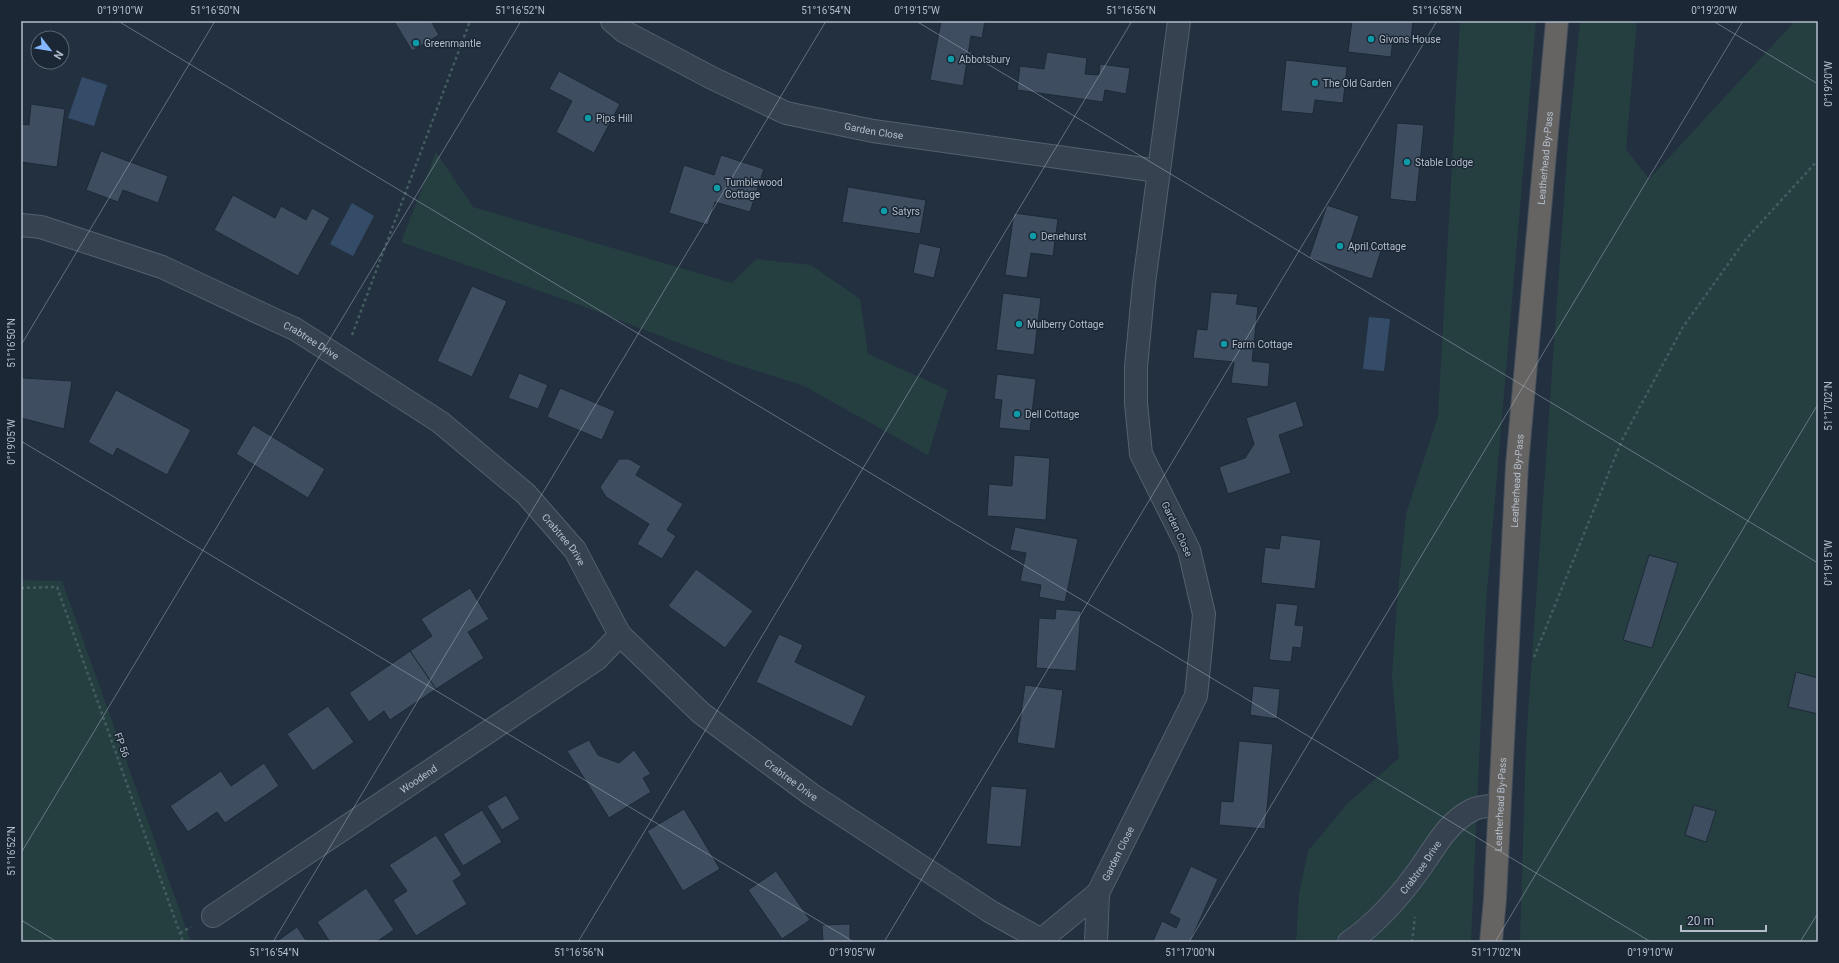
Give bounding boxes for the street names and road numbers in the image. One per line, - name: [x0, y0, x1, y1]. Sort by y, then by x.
- street label: Leatherhead By-Pass: [1535, 111, 1554, 205]
- street label: Garden Close: [844, 120, 904, 141]
- street label: Crabtree Drive: [282, 319, 341, 361]
- street label: Leatherhead By-Pass: [1508, 433, 1525, 528]
- street label: Garden Close: [1159, 500, 1195, 558]
- street label: Crabtree Drive: [540, 511, 588, 567]
- street label: FP 56: [112, 731, 132, 759]
- street label: Crabtree Drive: [763, 757, 820, 803]
- street label: Leatherhead By-Pass: [1492, 757, 1508, 851]
- street label: Woodend: [398, 762, 439, 795]
- street label: Garden Close: [1099, 824, 1136, 883]
- street label: Crabtree Drive: [1397, 838, 1443, 896]

